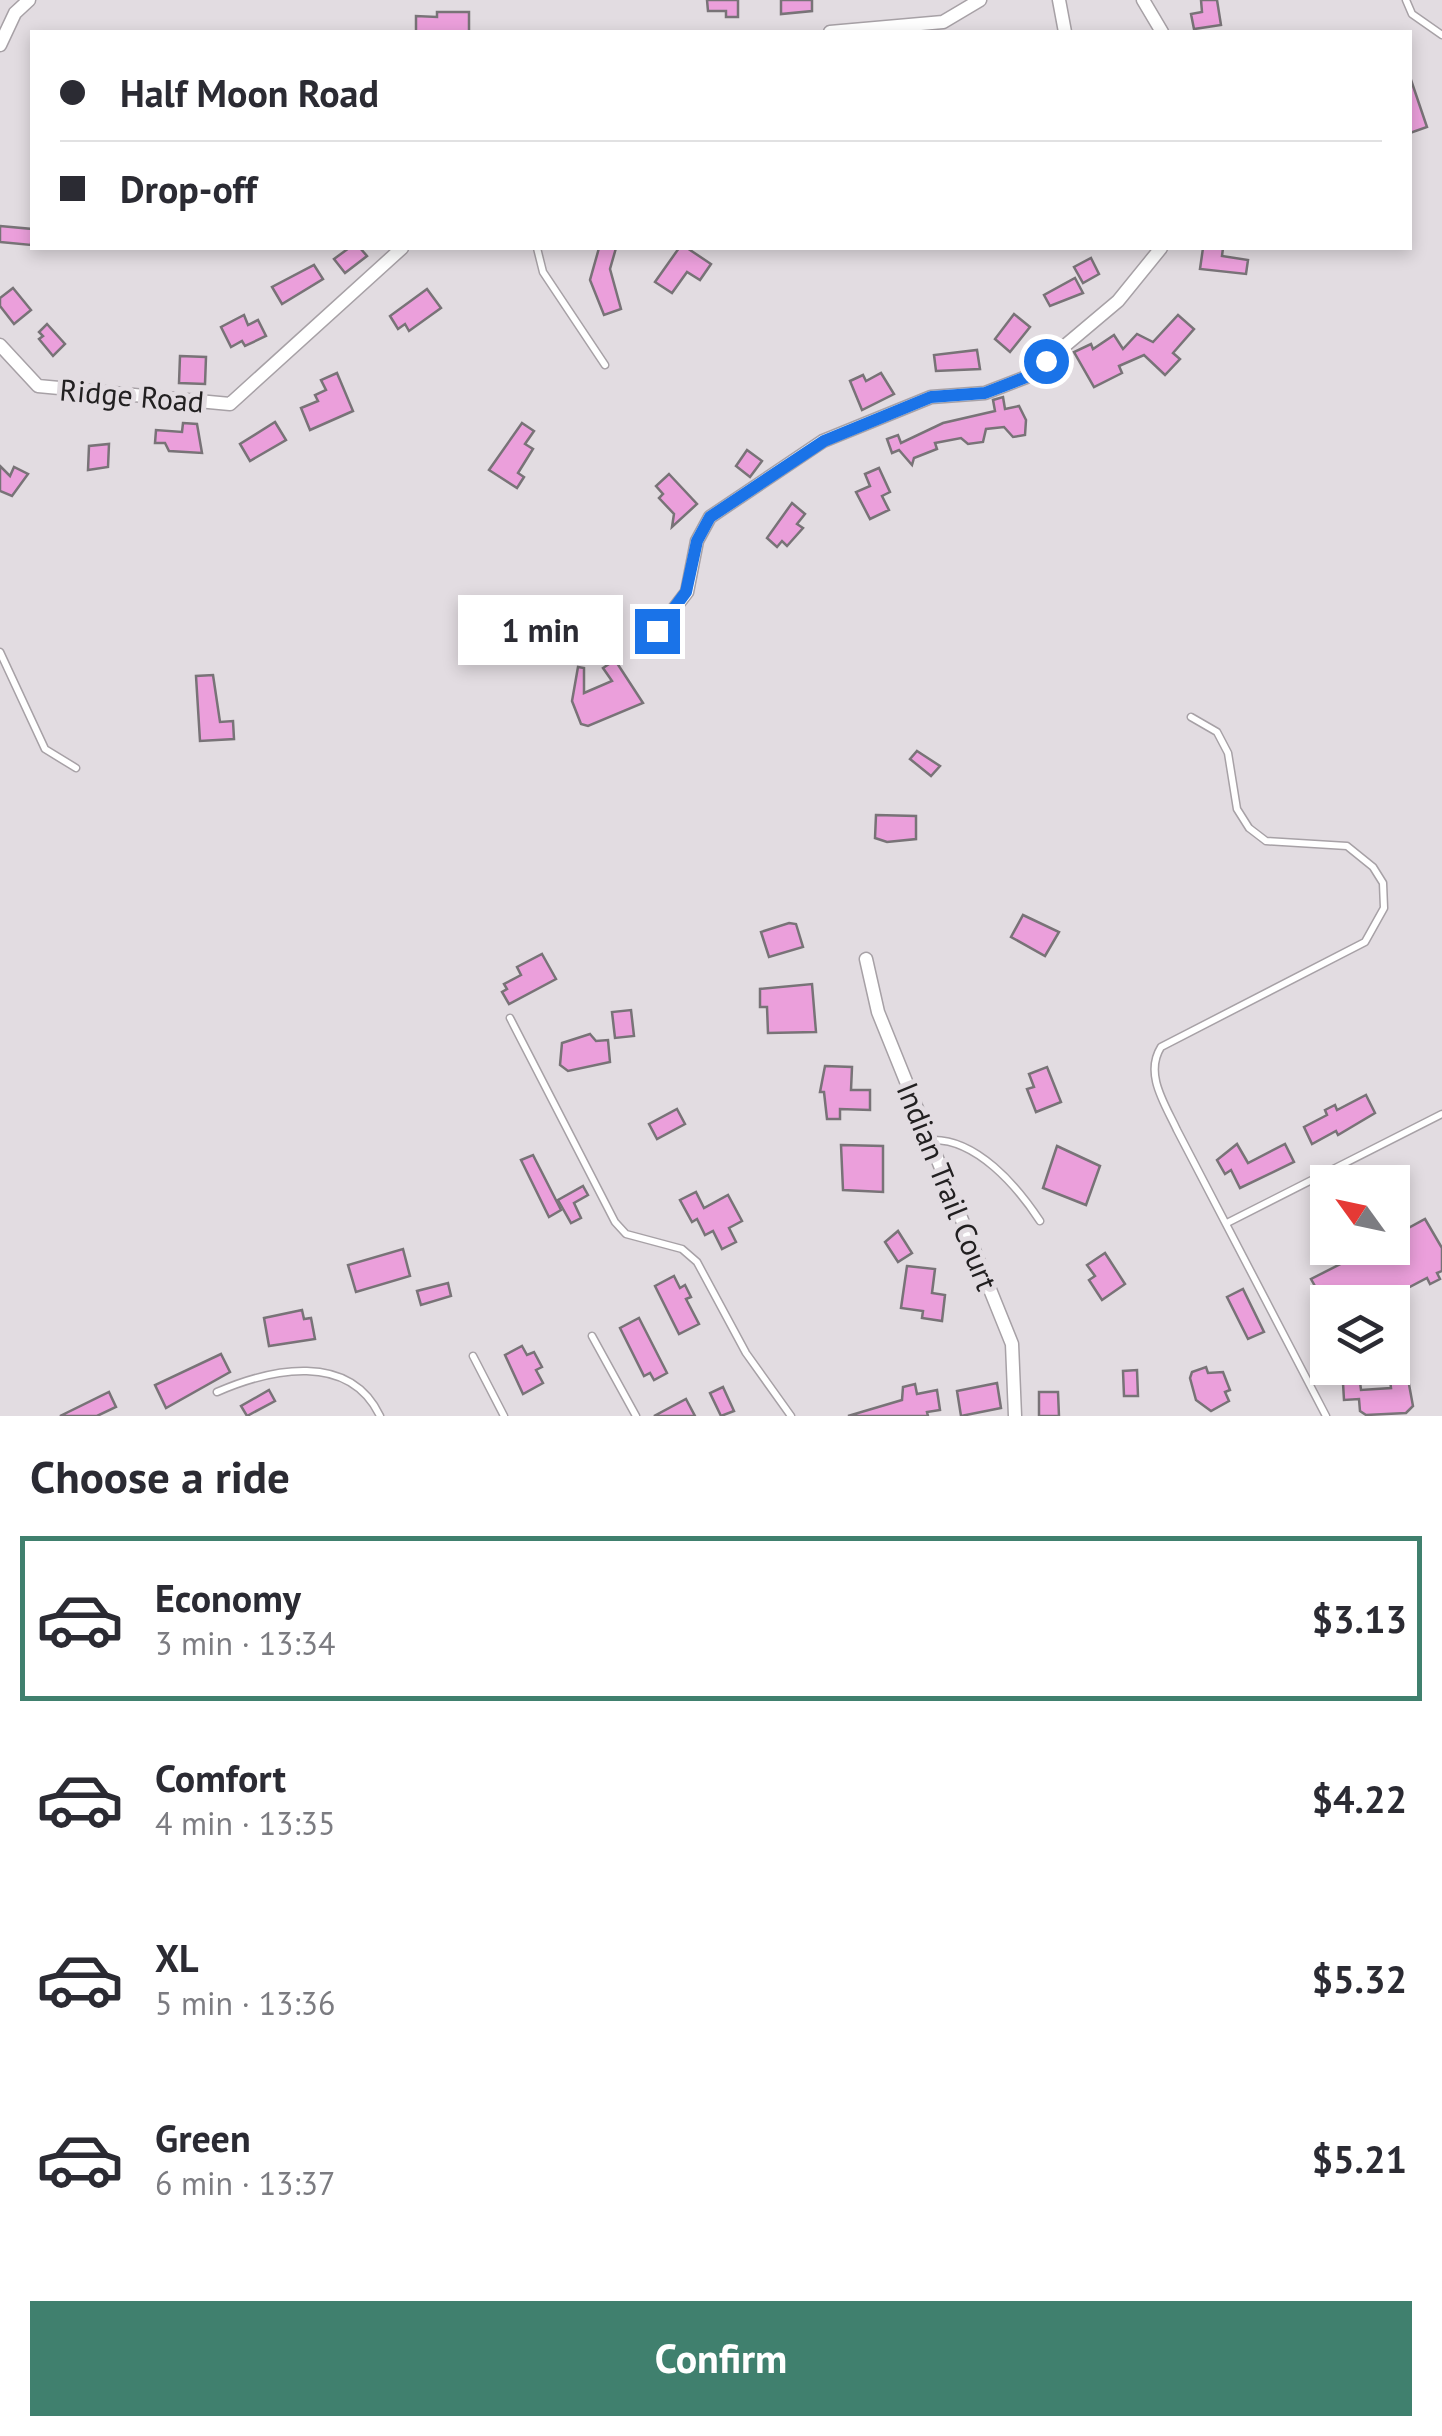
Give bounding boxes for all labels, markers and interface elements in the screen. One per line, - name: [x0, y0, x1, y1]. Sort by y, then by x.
- text: Half Moon Road: [120, 68, 379, 117]
- text: Drop-off: [120, 164, 257, 213]
- route start: [1024, 339, 1069, 384]
- street label: Ridge Road: [58, 369, 206, 421]
- callout: 1 min: [457, 596, 622, 666]
- text: 1 min: [501, 609, 580, 651]
- route end: [635, 609, 680, 654]
- street label: Indian Trail Court: [889, 1076, 1007, 1296]
- north arrow: [1310, 1165, 1410, 1265]
- map controls: [1310, 1165, 1410, 1385]
- button: layers: [1310, 1285, 1410, 1385]
- text: Choose a ride: [30, 1447, 290, 1505]
- text: Economy: [155, 1573, 301, 1622]
- icon: car: [35, 1574, 125, 1664]
- text: $3.13: [1311, 1594, 1407, 1643]
- text: 3 min · 13:34: [155, 1622, 335, 1664]
- text: Comfort: [155, 1753, 286, 1802]
- icon: car: [35, 1754, 125, 1844]
- text: $4.22: [1311, 1774, 1407, 1823]
- text: 4 min · 13:35: [155, 1802, 335, 1844]
- text: XL: [155, 1933, 199, 1982]
- icon: car: [35, 1934, 125, 2024]
- text: $5.32: [1311, 1954, 1407, 2003]
- text: 5 min · 13:36: [155, 1982, 335, 2024]
- text: Green: [155, 2113, 251, 2162]
- icon: car: [35, 2114, 125, 2204]
- text: $5.21: [1311, 2134, 1407, 2183]
- text: 6 min · 13:37: [155, 2162, 335, 2204]
- button: Confirm: [30, 2301, 1412, 2416]

